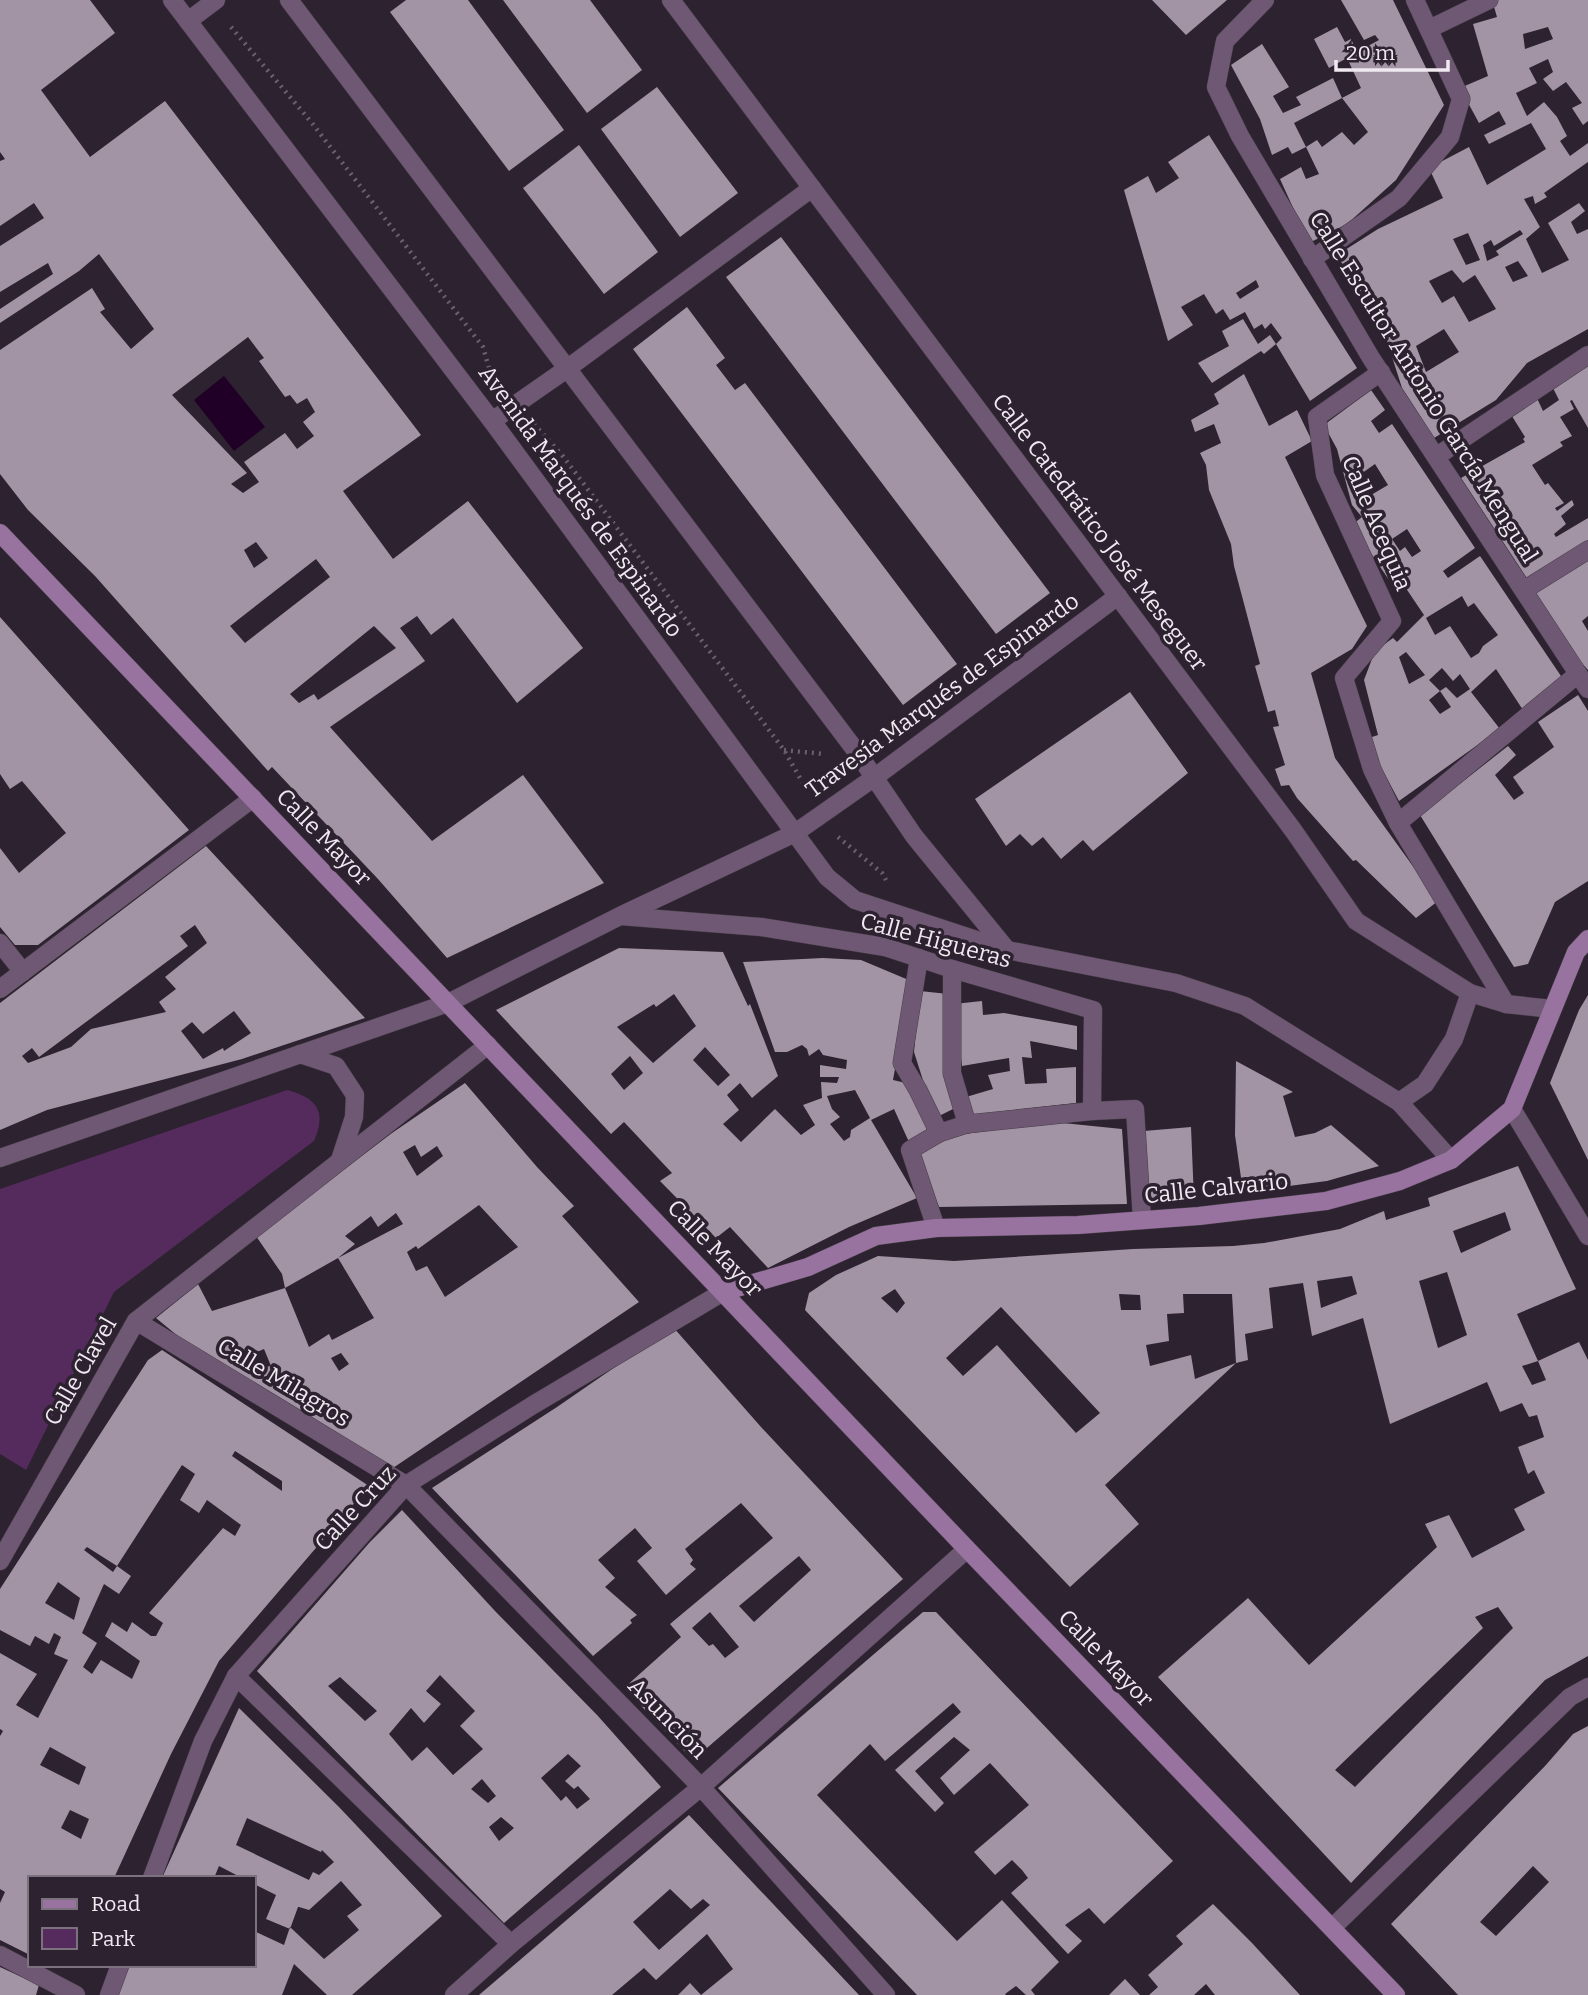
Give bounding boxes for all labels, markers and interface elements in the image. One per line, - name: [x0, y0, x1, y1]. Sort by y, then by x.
- scale bar: [1336, 28, 1448, 72]
- text: 20 m: [1346, 40, 1395, 66]
- street label: Calle Escultor Antonio García Mengual: [1304, 206, 1544, 568]
- street label: Avenida Marqués de Espinardo: [473, 360, 689, 642]
- street label: Calle Catedrático José Meseguer: [987, 388, 1213, 676]
- street label: Calle Acequia: [1336, 451, 1418, 595]
- street label: Travesía Marqués de Espinardo: [800, 586, 1084, 804]
- street label: Calle Mayor: [271, 783, 377, 891]
- street label: Calle Higueras: [857, 906, 1015, 974]
- street label: Calle Calvario: [1143, 1167, 1289, 1209]
- street label: Calle Mayor: [662, 1194, 768, 1302]
- street label: Calle Clavel: [38, 1311, 122, 1430]
- street label: Calle Milagros: [212, 1331, 356, 1433]
- street label: Calle Cruz: [308, 1459, 402, 1557]
- street label: Calle Mayor: [1053, 1604, 1159, 1712]
- street label: Asunción: [623, 1672, 714, 1765]
- legend: [28, 1876, 256, 1967]
- text: Road: [91, 1891, 140, 1917]
- text: Park: [91, 1926, 135, 1952]

